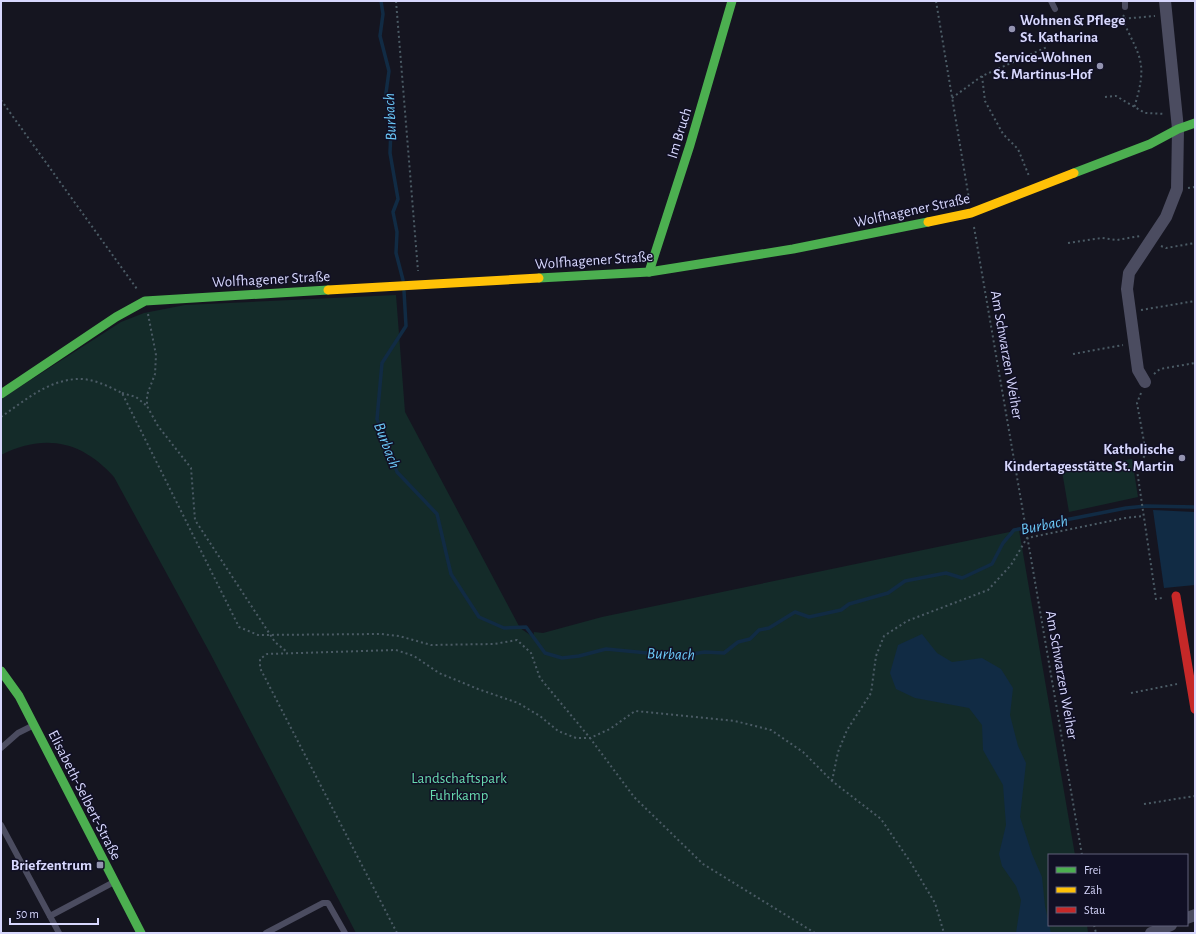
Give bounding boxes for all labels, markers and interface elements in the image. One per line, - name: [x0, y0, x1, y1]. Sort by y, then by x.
- place label: Wohnen & Pflege St. Katharina: [1020, 13, 1125, 45]
- marker: Wohnen & Pflege St. Katharina: [1007, 24, 1017, 34]
- place label: Service-Wohnen St. Martinus-Hof: [993, 50, 1093, 82]
- marker: Service-Wohnen St. Martinus-Hof: [1095, 61, 1105, 71]
- water label: Burbach: [381, 93, 399, 141]
- street label: Im Bruch: [665, 106, 694, 160]
- street label: Wolfhagener Straße: [853, 191, 972, 230]
- street label: Wolfhagener Straße: [535, 249, 654, 272]
- street label: Wolfhagener Straße: [212, 269, 331, 290]
- street label: Am Schwarzen Weiher: [988, 290, 1025, 421]
- water label: Burbach: [371, 420, 403, 471]
- place label: Katholische Kindertagesstätte St. Martin: [1004, 442, 1174, 474]
- marker: Katholische Kindertagesstätte St. Martin: [1177, 453, 1187, 463]
- water label: Burbach: [1019, 513, 1069, 537]
- street label: Am Schwarzen Weiher: [1043, 610, 1080, 741]
- water label: Burbach: [647, 645, 695, 663]
- street label: Elisabeth-Selbert-Straße: [45, 728, 124, 863]
- park label: Landschaftspark Fuhrkamp: [411, 771, 507, 803]
- legend: [1048, 854, 1188, 926]
- place label: Briefzentrum: [11, 858, 92, 873]
- marker: Briefzentrum: [95, 860, 105, 870]
- text: Frei: [1084, 864, 1101, 876]
- text: Zäh: [1084, 884, 1102, 896]
- scale bar: [10, 900, 98, 926]
- text: Stau: [1084, 904, 1105, 916]
- text: 50 m: [16, 908, 39, 920]

